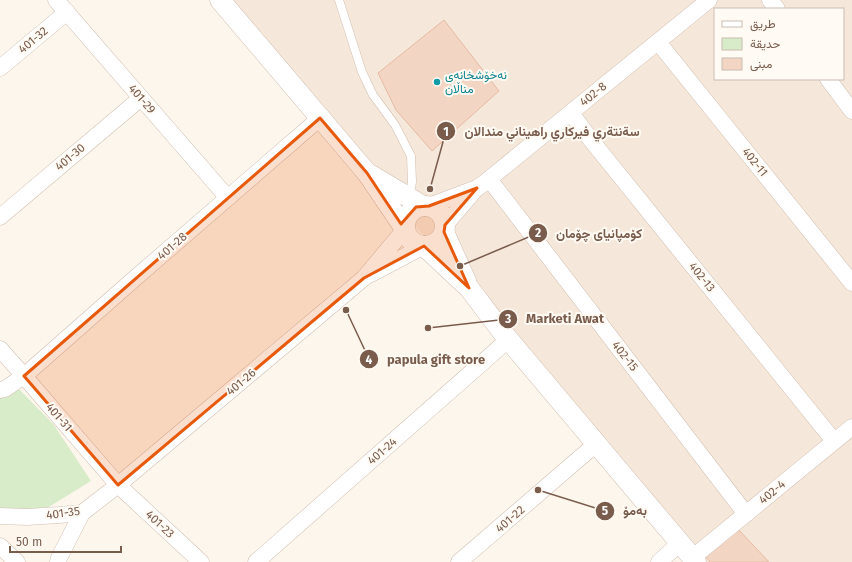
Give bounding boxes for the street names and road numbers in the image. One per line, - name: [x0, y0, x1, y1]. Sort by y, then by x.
- street label: 401-32: [16, 24, 51, 56]
- street label: 402-8: [577, 79, 609, 109]
- street label: 401-29: [125, 82, 159, 116]
- street label: 401-30: [52, 140, 88, 174]
- street label: 402-11: [739, 145, 771, 179]
- street label: 401-28: [154, 229, 190, 263]
- street label: 402-13: [686, 259, 718, 295]
- street label: 402-15: [609, 338, 641, 374]
- street label: 401-26: [223, 366, 259, 398]
- street label: 401-31: [43, 400, 75, 434]
- street label: 401-24: [365, 434, 400, 467]
- street label: 402-4: [756, 477, 788, 507]
- street label: 401-22: [493, 503, 527, 535]
- street label: 401-35: [45, 504, 81, 522]
- street label: 401-23: [143, 507, 177, 541]

